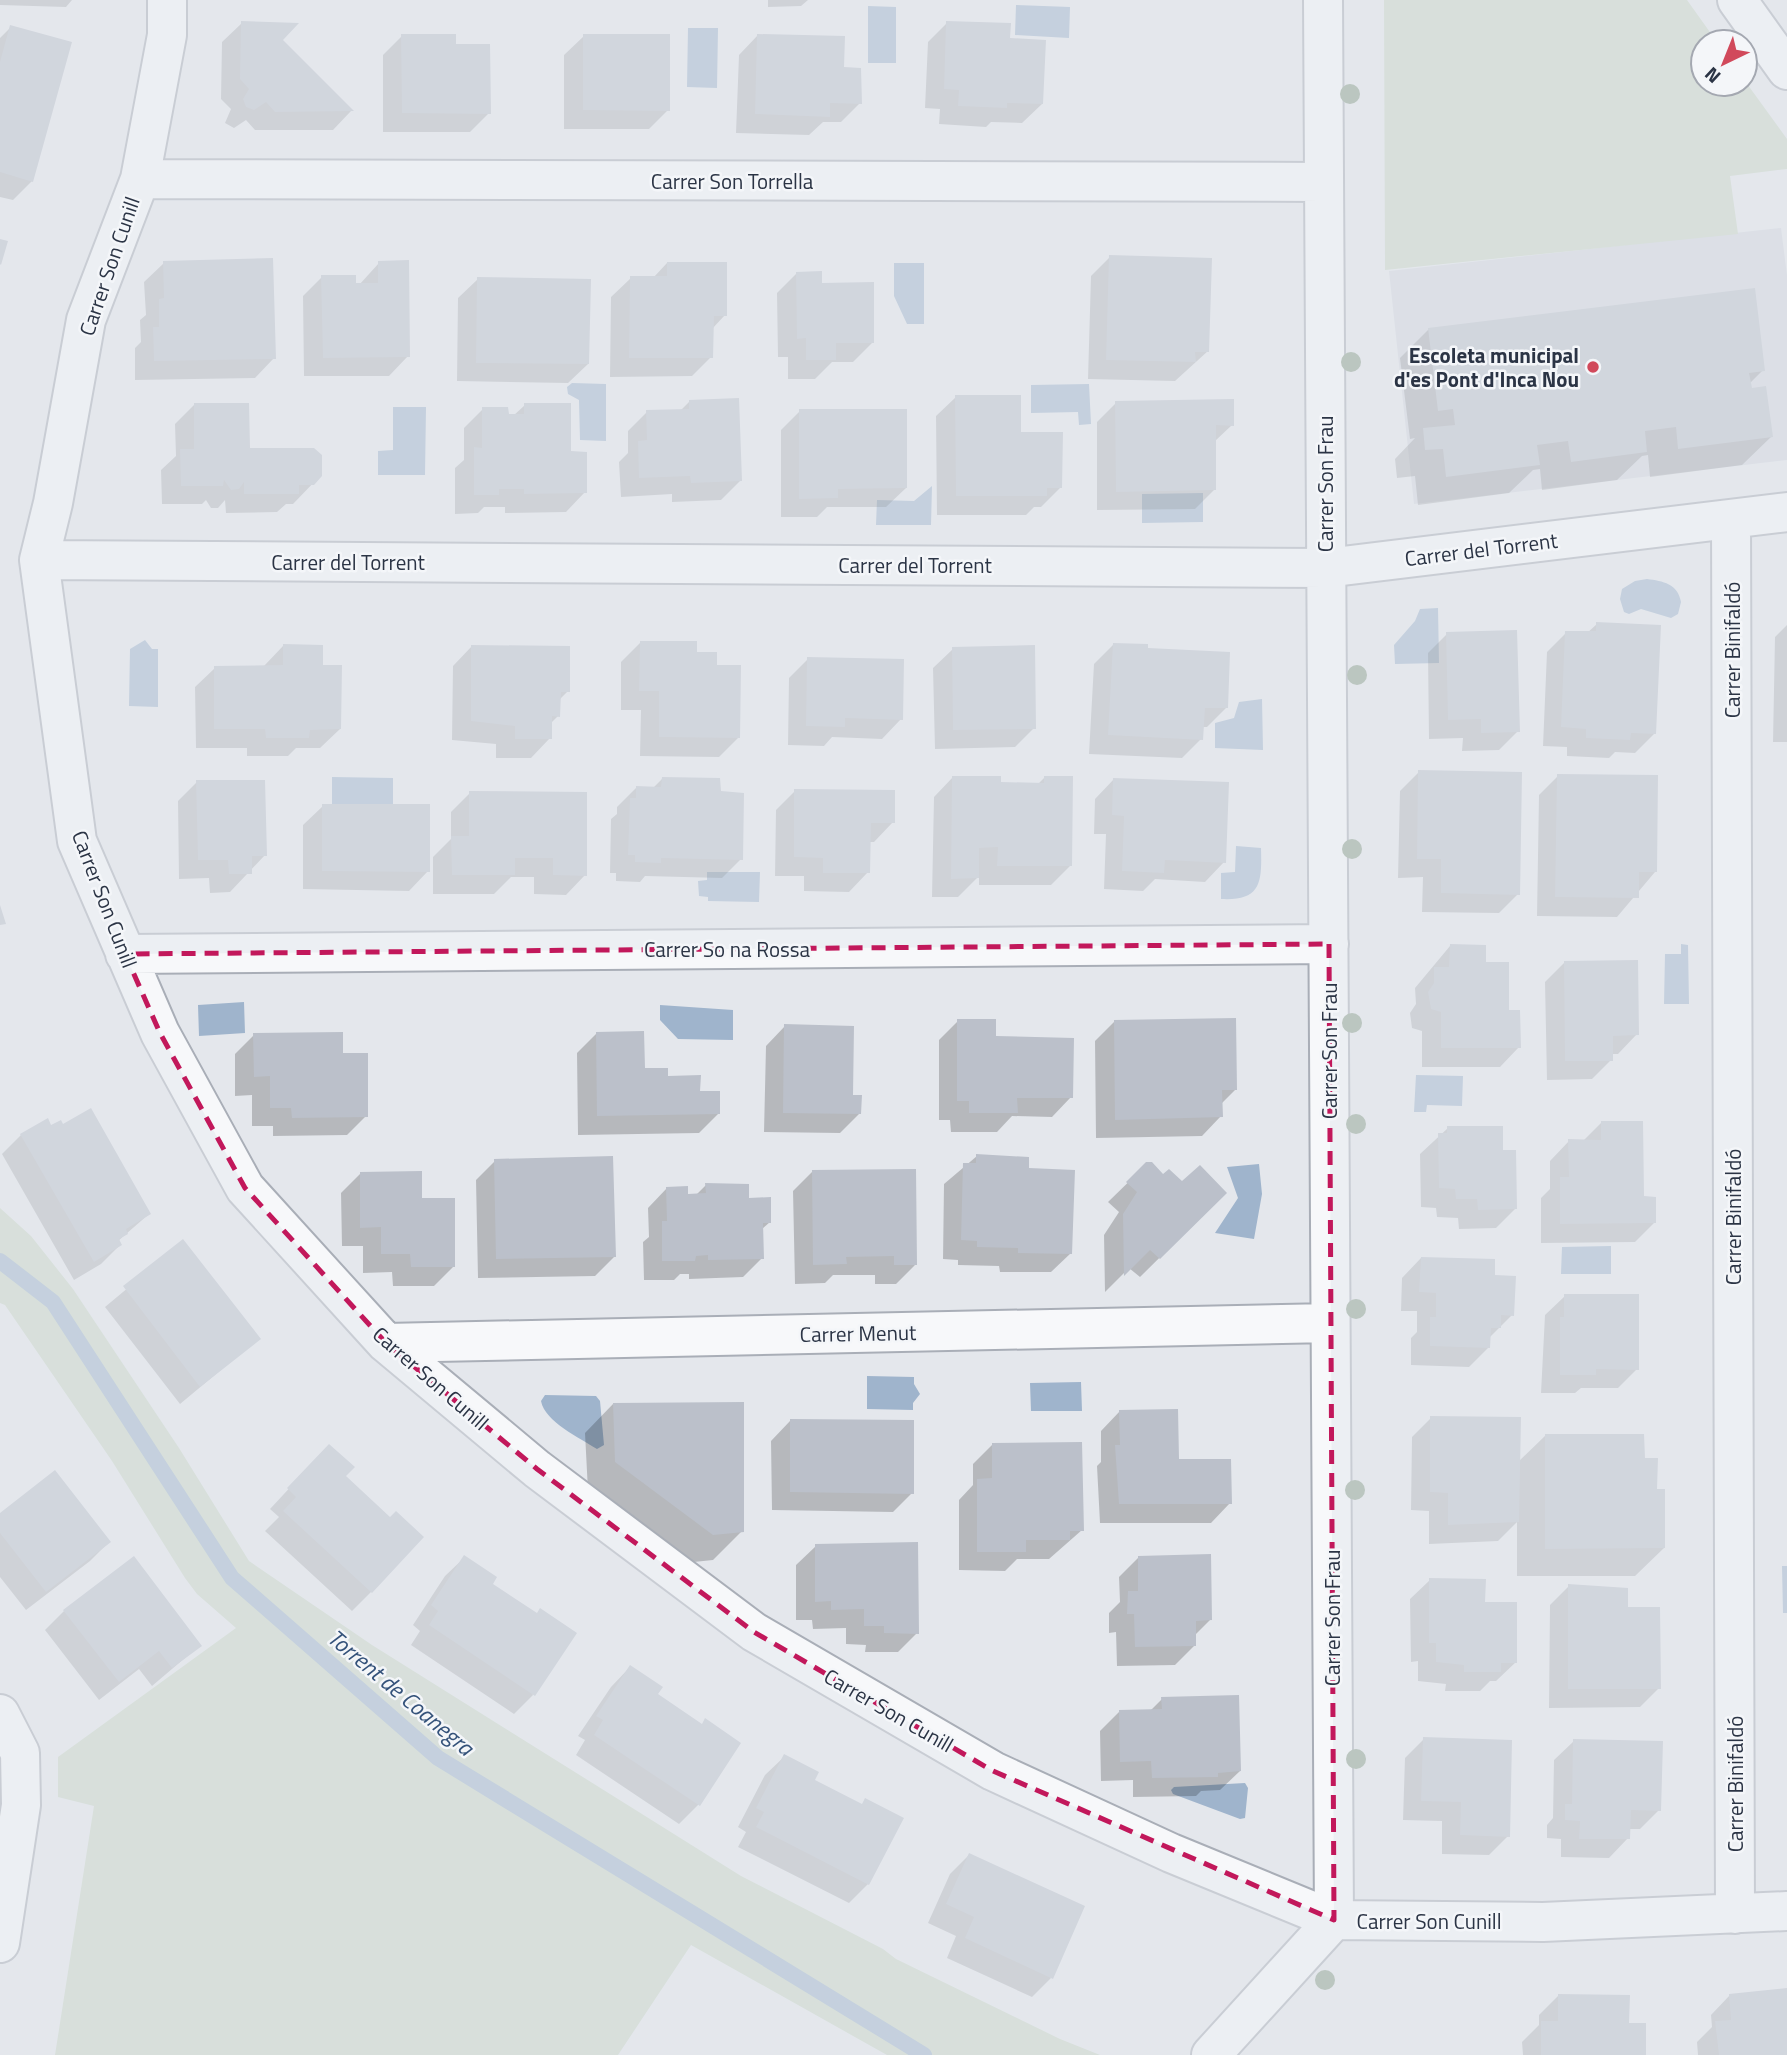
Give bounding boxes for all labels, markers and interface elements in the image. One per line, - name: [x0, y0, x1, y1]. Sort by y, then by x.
- north arrow: [1689, 28, 1759, 98]
- text: N: [1697, 61, 1727, 91]
- street label: Carrer Son Torrella: [651, 165, 814, 197]
- street label: Carrer Son Cunill: [70, 192, 148, 340]
- place label: Escoleta municipal d'es Pont d'Inca Nou: [1394, 339, 1579, 395]
- marker: Escoleta municipal d'es Pont d'Inca Nou: [1585, 359, 1601, 375]
- street label: Carrer Son Frau: [1309, 416, 1341, 552]
- street label: Carrer del Torrent: [1403, 524, 1560, 574]
- street label: Carrer del Torrent: [271, 546, 425, 578]
- street label: Carrer del Torrent: [838, 549, 992, 581]
- street label: Carrer Binifaldó: [1716, 582, 1748, 718]
- street label: Carrer Son Cunill: [64, 826, 146, 972]
- street label: Carrer So na Rossa: [644, 933, 811, 965]
- street label: Carrer Son Frau: [1313, 983, 1345, 1119]
- street label: Carrer Binifaldó: [1717, 1149, 1749, 1285]
- street label: Carrer Menut: [799, 1316, 917, 1350]
- street label: Carrer Son Cunill: [366, 1318, 496, 1438]
- street label: Carrer Son Frau: [1316, 1550, 1348, 1686]
- water label: Torrent de Coanegra: [320, 1620, 483, 1765]
- street label: Carrer Son Cunill: [818, 1660, 960, 1760]
- street label: Carrer Binifaldó: [1719, 1716, 1751, 1852]
- street label: Carrer Son Cunill: [1356, 1905, 1502, 1937]

